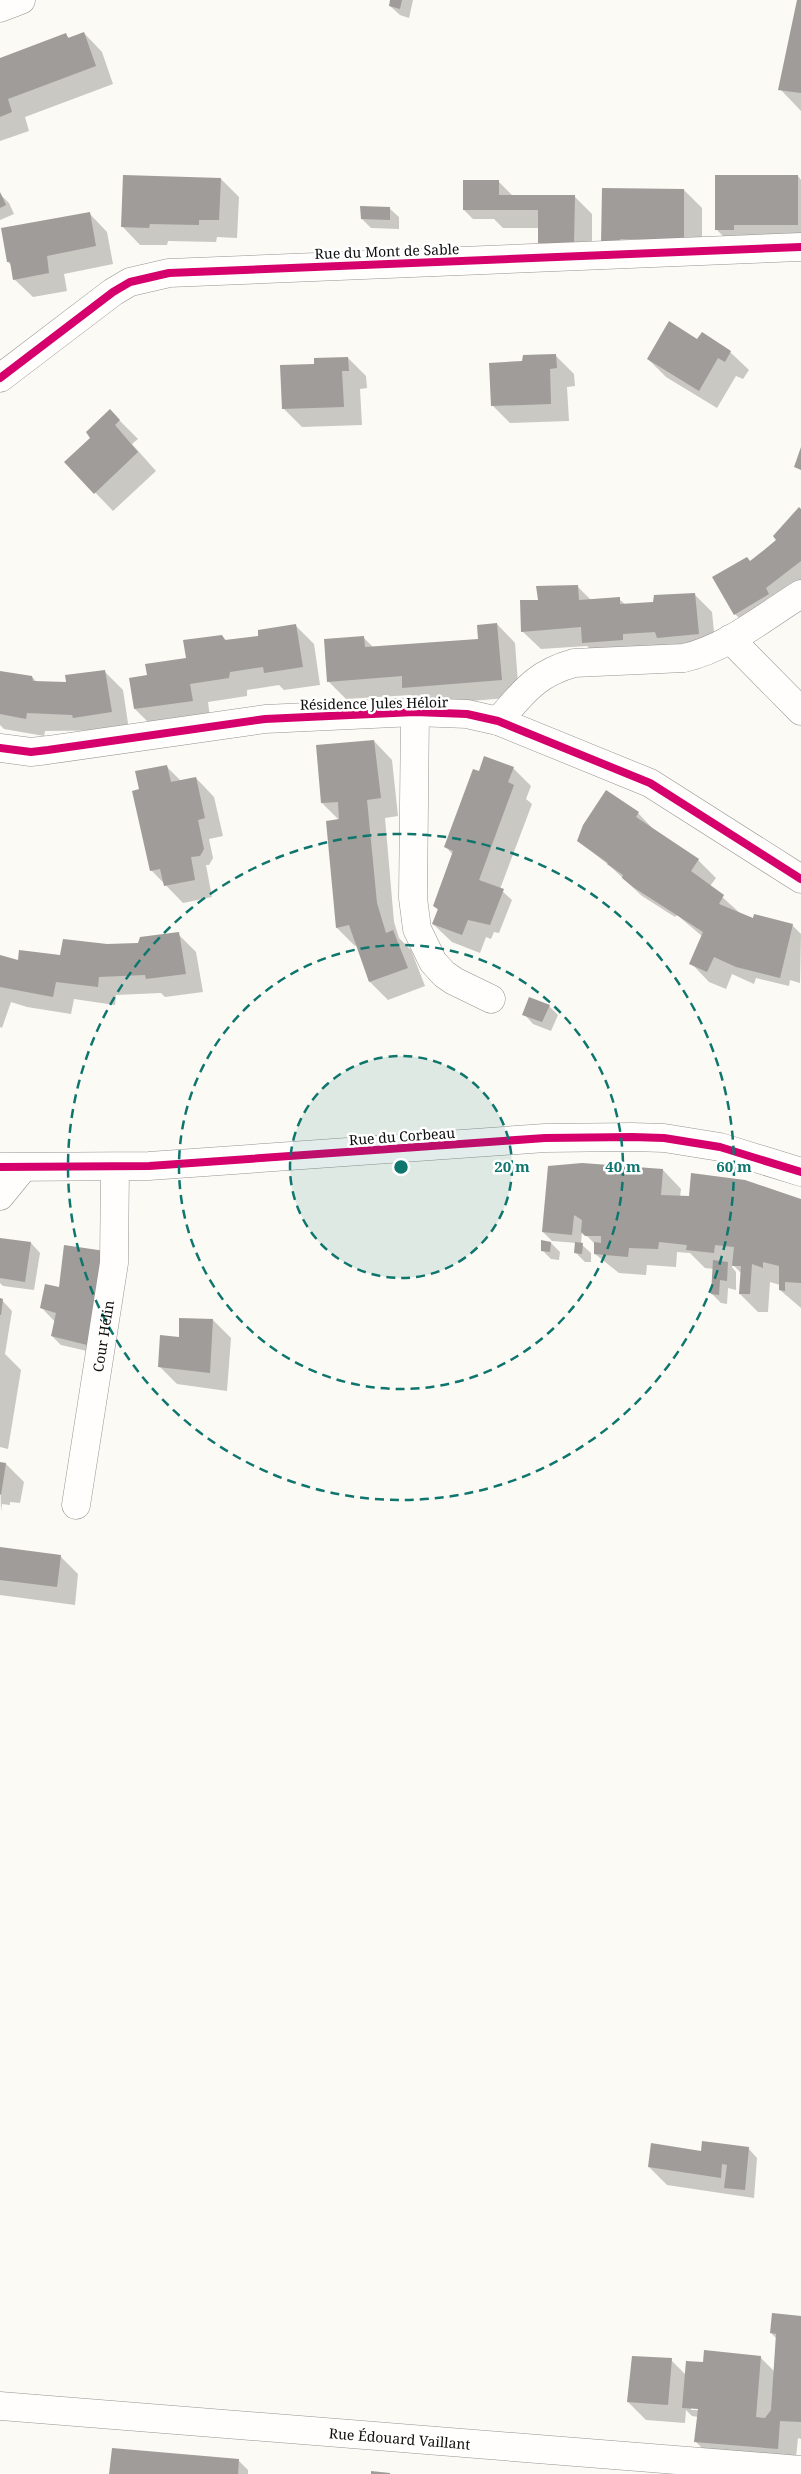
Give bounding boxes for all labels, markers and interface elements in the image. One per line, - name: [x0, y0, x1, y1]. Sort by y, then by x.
- street label: Rue du Mont de Sable: [314, 239, 460, 263]
- street label: Résidence Jules Héloir: [300, 692, 449, 714]
- street label: Rue du Corbeau: [348, 1123, 456, 1149]
- text: 20 m: [494, 1156, 530, 1176]
- text: 40 m: [605, 1156, 641, 1176]
- text: 60 m: [716, 1156, 752, 1176]
- centre of rings: [392, 1158, 410, 1176]
- street label: Cour Hélin: [88, 1299, 118, 1373]
- street label: Rue Édouard Vaillant: [328, 2423, 471, 2453]

